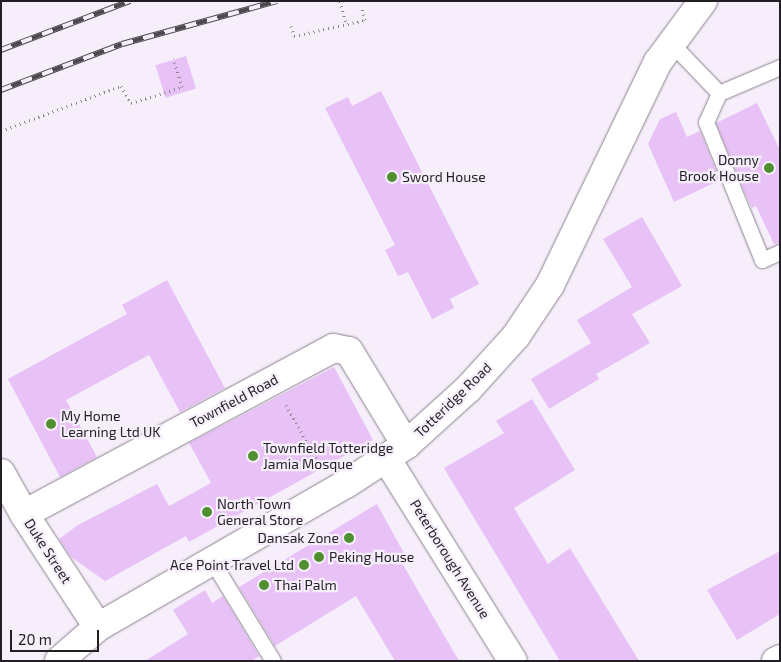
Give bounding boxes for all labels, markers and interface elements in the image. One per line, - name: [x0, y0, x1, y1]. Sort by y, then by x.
- place label: Donny Brook House: [679, 152, 759, 184]
- marker: Donny Brook House: [763, 162, 775, 174]
- place label: Sword House: [402, 169, 486, 185]
- marker: Sword House: [386, 171, 398, 183]
- street label: Totteridge Road: [411, 359, 495, 441]
- street label: Townfield Road: [187, 371, 281, 431]
- place label: My Home Learning Ltd UK: [61, 408, 161, 441]
- marker: My Home Learning Ltd UK: [45, 418, 57, 430]
- place label: Townfield Totteridge Jamia Mosque: [263, 440, 394, 472]
- marker: Townfield Totteridge Jamia Mosque: [247, 450, 259, 462]
- place label: North Town General Store: [217, 496, 304, 528]
- street label: Peterborough Avenue: [406, 496, 494, 622]
- marker: North Town General Store: [201, 506, 213, 518]
- street label: Duke Street: [21, 516, 75, 586]
- place label: Dansak Zone: [257, 530, 339, 546]
- marker: Dansak Zone: [343, 532, 355, 544]
- place label: Peking House: [329, 549, 414, 565]
- marker: Peking House: [313, 551, 325, 563]
- place label: Ace Point Travel Ltd: [169, 557, 294, 573]
- marker: Ace Point Travel Ltd: [298, 559, 310, 571]
- place label: Thai Palm: [274, 577, 337, 593]
- marker: Thai Palm: [258, 579, 270, 591]
- scale bar: [12, 620, 101, 652]
- text: 20 m: [18, 630, 52, 648]

